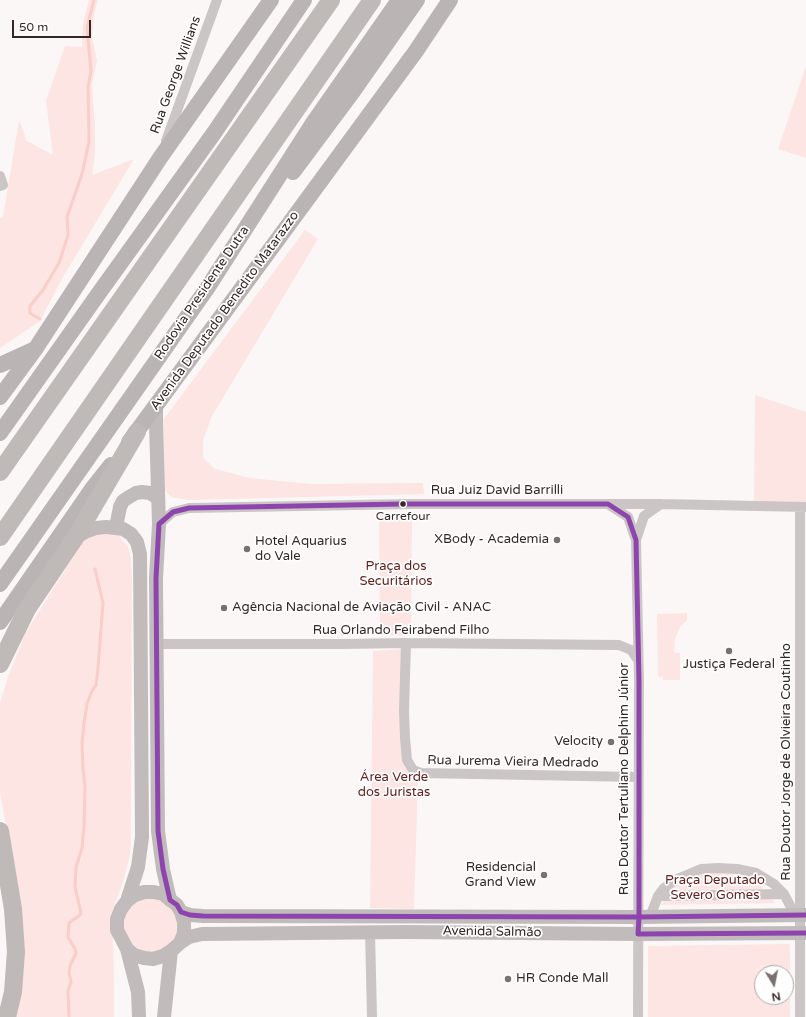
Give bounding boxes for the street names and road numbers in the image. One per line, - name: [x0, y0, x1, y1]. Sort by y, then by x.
- street label: Rua George Willians: [147, 14, 205, 136]
- street label: Avenida Deputado Benedito Matarazzo: [147, 208, 303, 414]
- street label: Rodovia Presidente Dutra: [151, 223, 253, 363]
- street label: Rua Juiz David Barrilli: [431, 483, 563, 499]
- street label: Rua Orlando Feirabend Filho: [313, 623, 489, 639]
- street label: Rua Doutor Jorge de Olvieira Coutinho: [779, 643, 795, 881]
- street label: Rua Doutor Tertuliano Delphim Júnior: [617, 663, 633, 895]
- street label: Rua Jurema Vieira Medrado: [427, 753, 599, 771]
- street label: Avenida Salmão: [442, 923, 542, 941]

